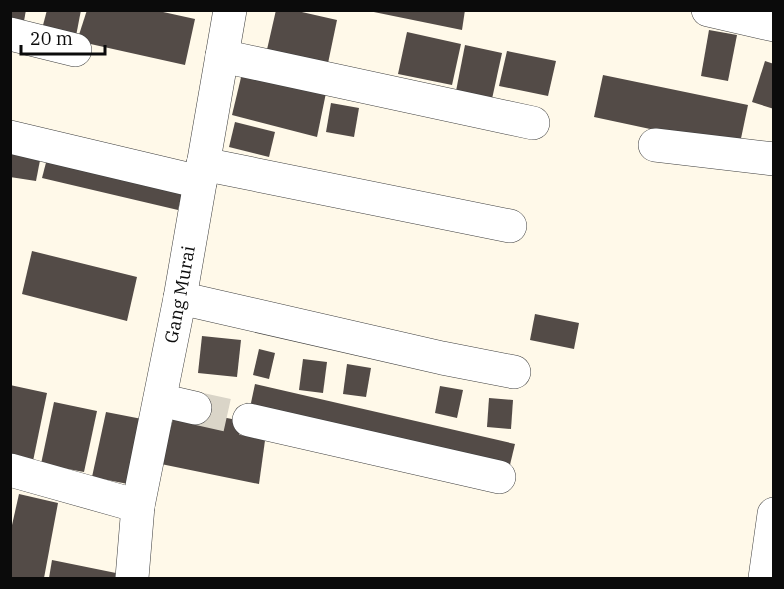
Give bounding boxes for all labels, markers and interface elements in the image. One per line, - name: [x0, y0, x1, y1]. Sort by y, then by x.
- scale bar: [21, 18, 105, 56]
- text: 20 m: [30, 27, 73, 50]
- street label: Gang Murai: [159, 243, 200, 345]

